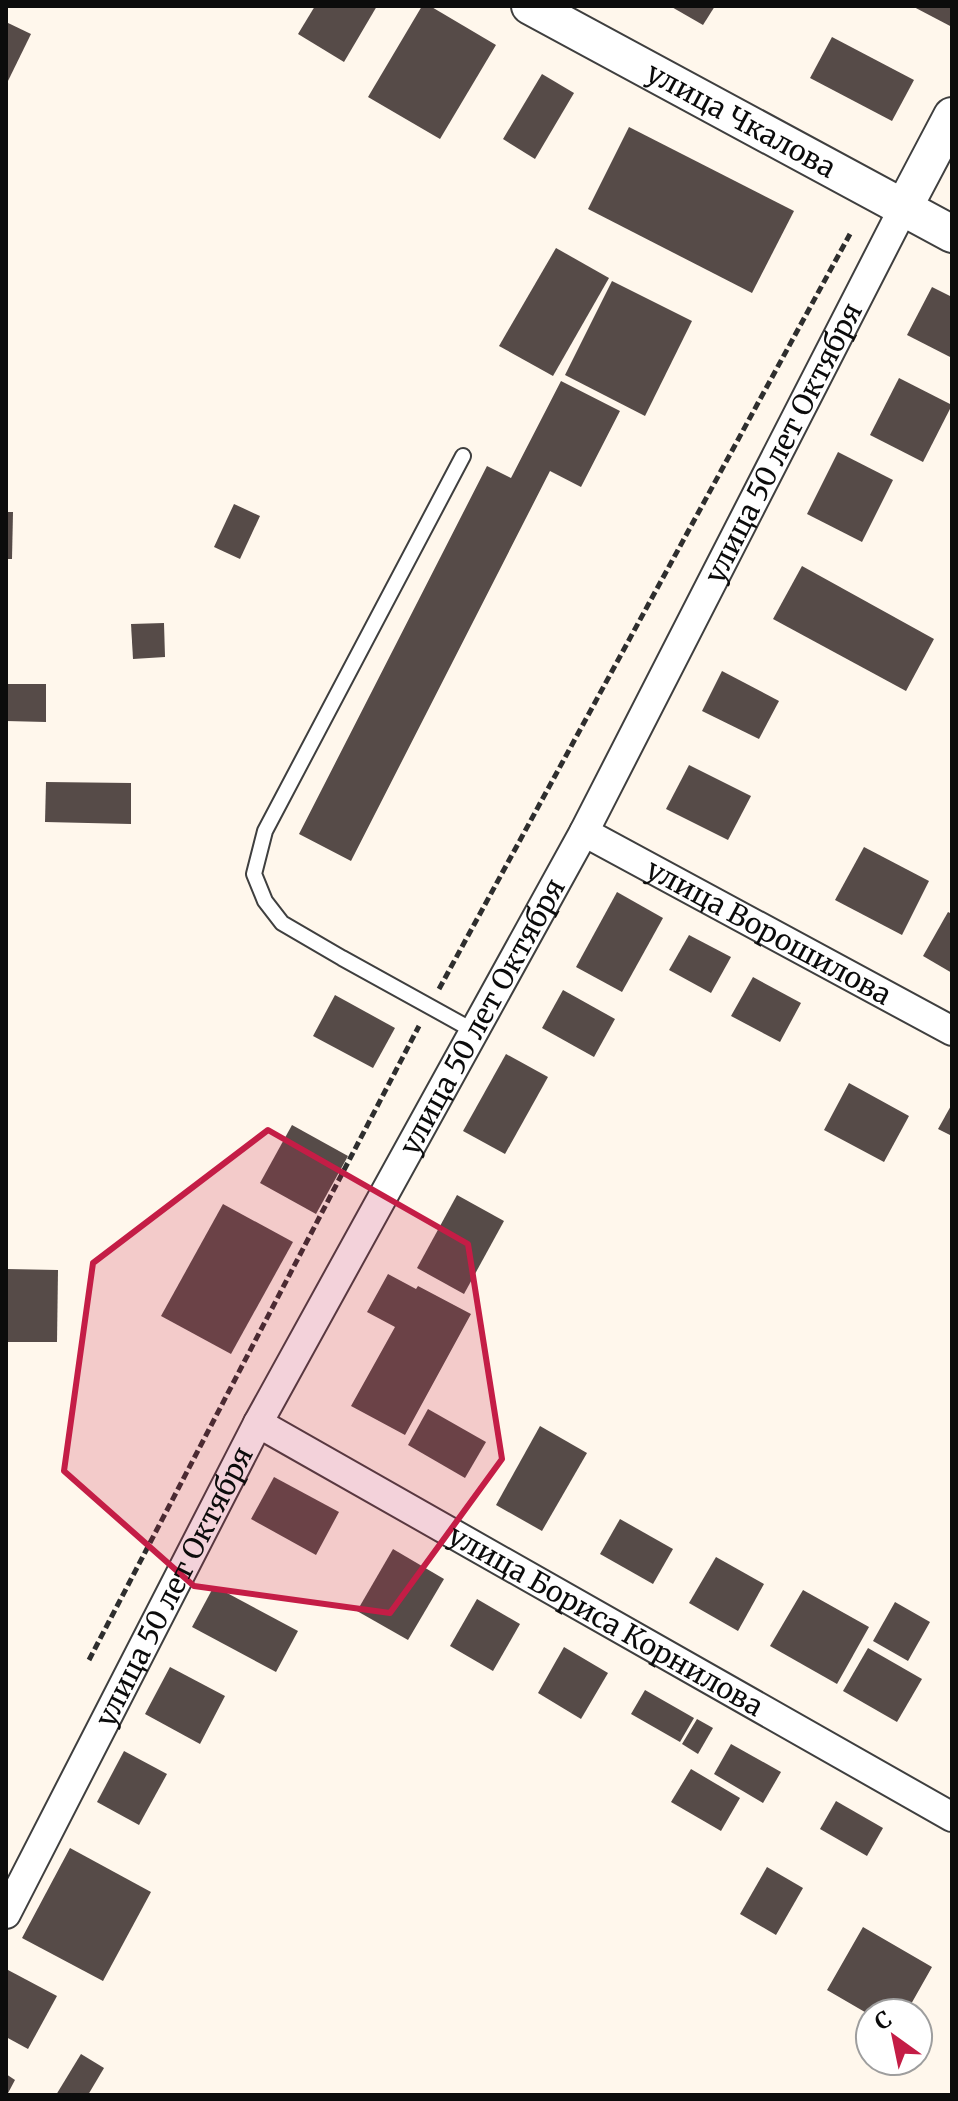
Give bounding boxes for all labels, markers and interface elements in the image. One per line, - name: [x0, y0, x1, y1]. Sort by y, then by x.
- street label: улица Чкалова: [640, 54, 842, 186]
- street label: улица 50 лет Октября: [697, 297, 870, 589]
- street label: улица Ворошилова: [640, 851, 898, 1013]
- street label: улица 50 лет Октября: [392, 872, 573, 1161]
- street label: улица 50 лет Октября: [87, 1440, 261, 1733]
- street label: улица Бориса Корнилова: [442, 1517, 770, 1724]
- north arrow: [854, 1997, 934, 2077]
- text: С: [869, 2005, 897, 2036]

